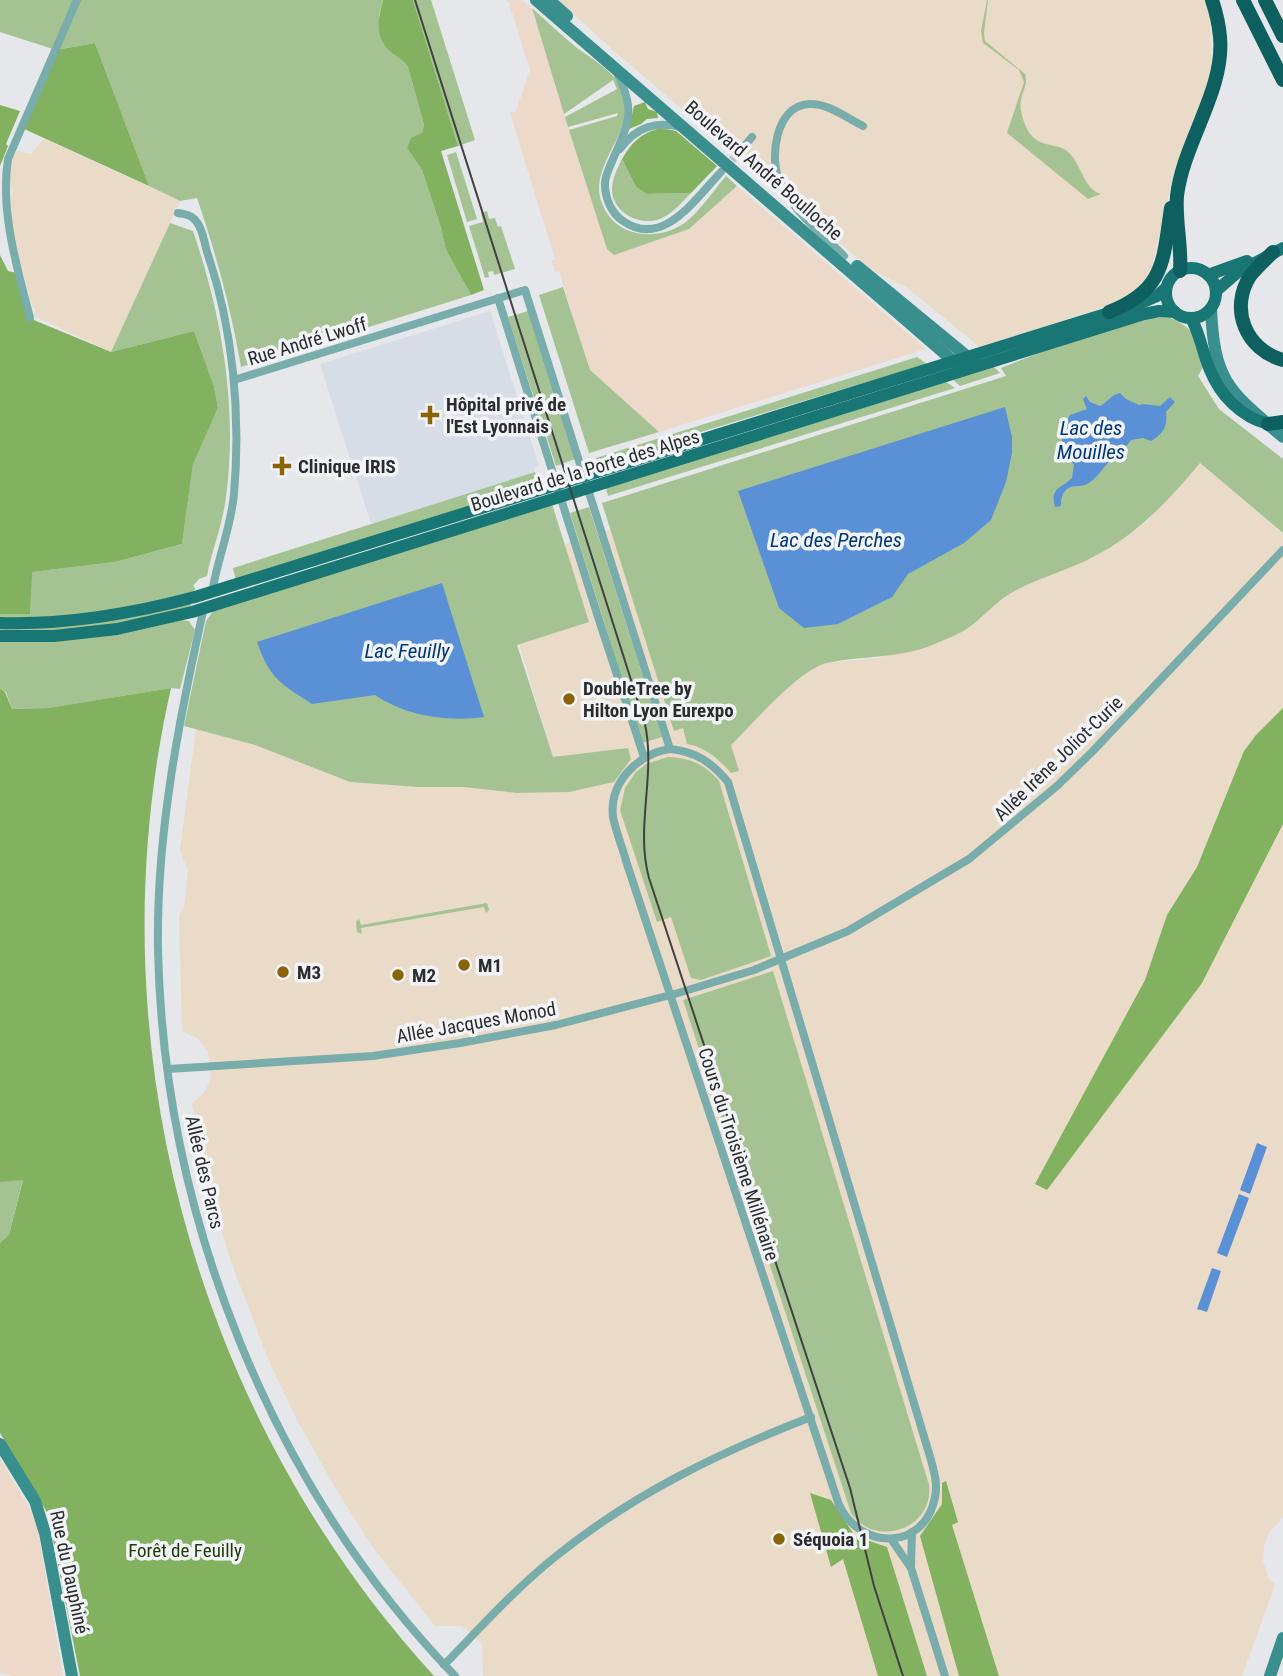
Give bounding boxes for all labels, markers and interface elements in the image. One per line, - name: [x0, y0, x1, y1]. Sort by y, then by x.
- street label: Boulevard André Boulloche: [680, 96, 847, 245]
- street label: Rue André Lwoff: [245, 312, 369, 370]
- place label: Hôpital privé de l'Est Lyonnais: [446, 393, 566, 438]
- marker: Hôpital privé de l'Est Lyonnais: [420, 405, 440, 425]
- water label: Lac des Mouilles: [1057, 416, 1125, 464]
- street label: Boulevard de la Porte des Alpes: [468, 425, 702, 516]
- place label: Clinique IRIS: [298, 455, 396, 478]
- marker: Clinique IRIS: [272, 456, 292, 476]
- water label: Lac des Perches: [770, 528, 902, 552]
- water label: Lac Feuilly: [364, 639, 450, 663]
- place label: DoubleTree by Hilton Lyon Eurexpo: [583, 677, 734, 722]
- marker: DoubleTree by Hilton Lyon Eurexpo: [561, 691, 577, 707]
- street label: Allée Irène Joliot-Curie: [989, 691, 1128, 826]
- place label: M1: [478, 954, 502, 977]
- marker: M1: [456, 957, 472, 973]
- place label: M3: [297, 961, 321, 984]
- marker: M3: [275, 964, 291, 980]
- place label: M2: [412, 964, 436, 987]
- marker: M2: [390, 967, 406, 983]
- street label: Allée Jacques Monod: [395, 997, 558, 1048]
- street label: Cours du Troisième Millénaire: [693, 1045, 784, 1264]
- street label: Allée des Parcs: [180, 1113, 229, 1231]
- street label: Rue du Dauphiné: [45, 1508, 94, 1636]
- place label: Séquoia 1: [793, 1528, 868, 1551]
- marker: Séquoia 1: [771, 1531, 787, 1547]
- park label: Forêt de Feuilly: [128, 1539, 242, 1562]

